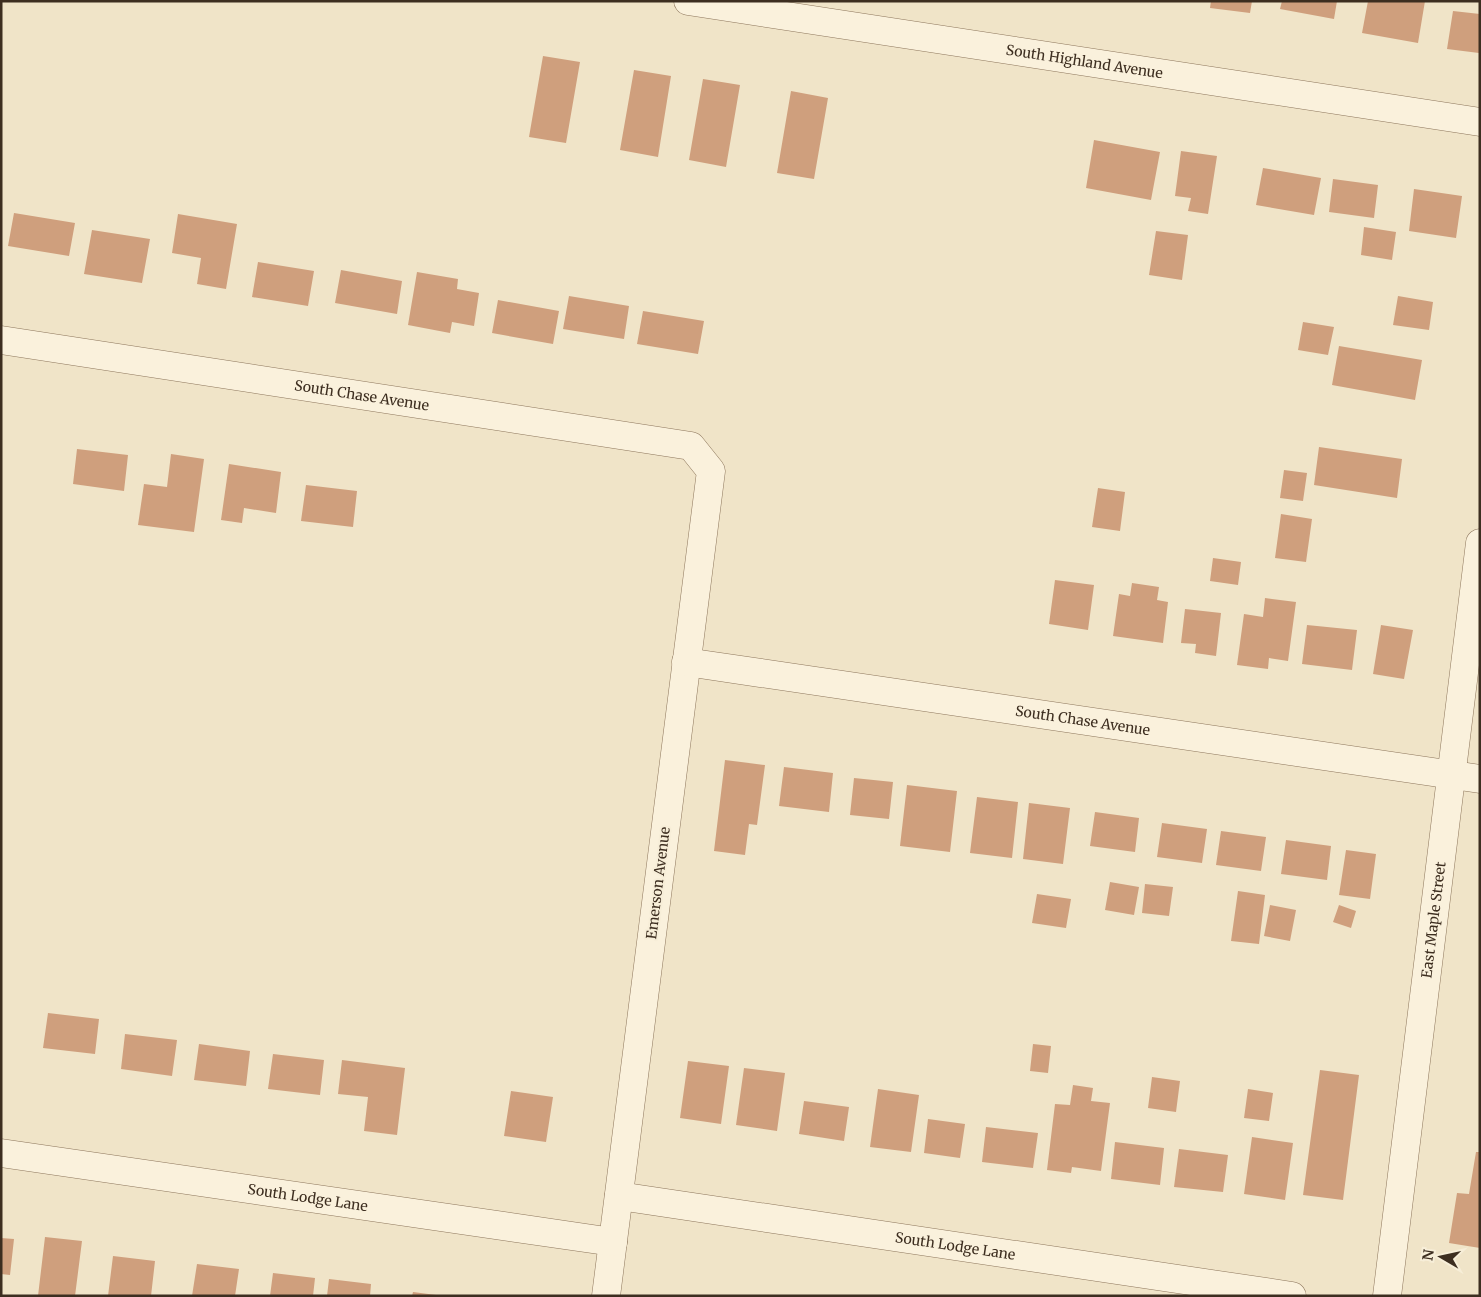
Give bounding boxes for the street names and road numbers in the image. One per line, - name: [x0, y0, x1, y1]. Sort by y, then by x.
- street label: South Highland Avenue: [1005, 41, 1164, 82]
- street label: South Chase Avenue: [293, 376, 430, 415]
- street label: South Chase Avenue: [1014, 702, 1151, 739]
- street label: Emerson Avenue: [642, 826, 674, 940]
- street label: East Maple Street: [1417, 860, 1450, 979]
- street label: South Lodge Lane: [246, 1180, 369, 1215]
- street label: South Lodge Lane: [894, 1228, 1017, 1264]

